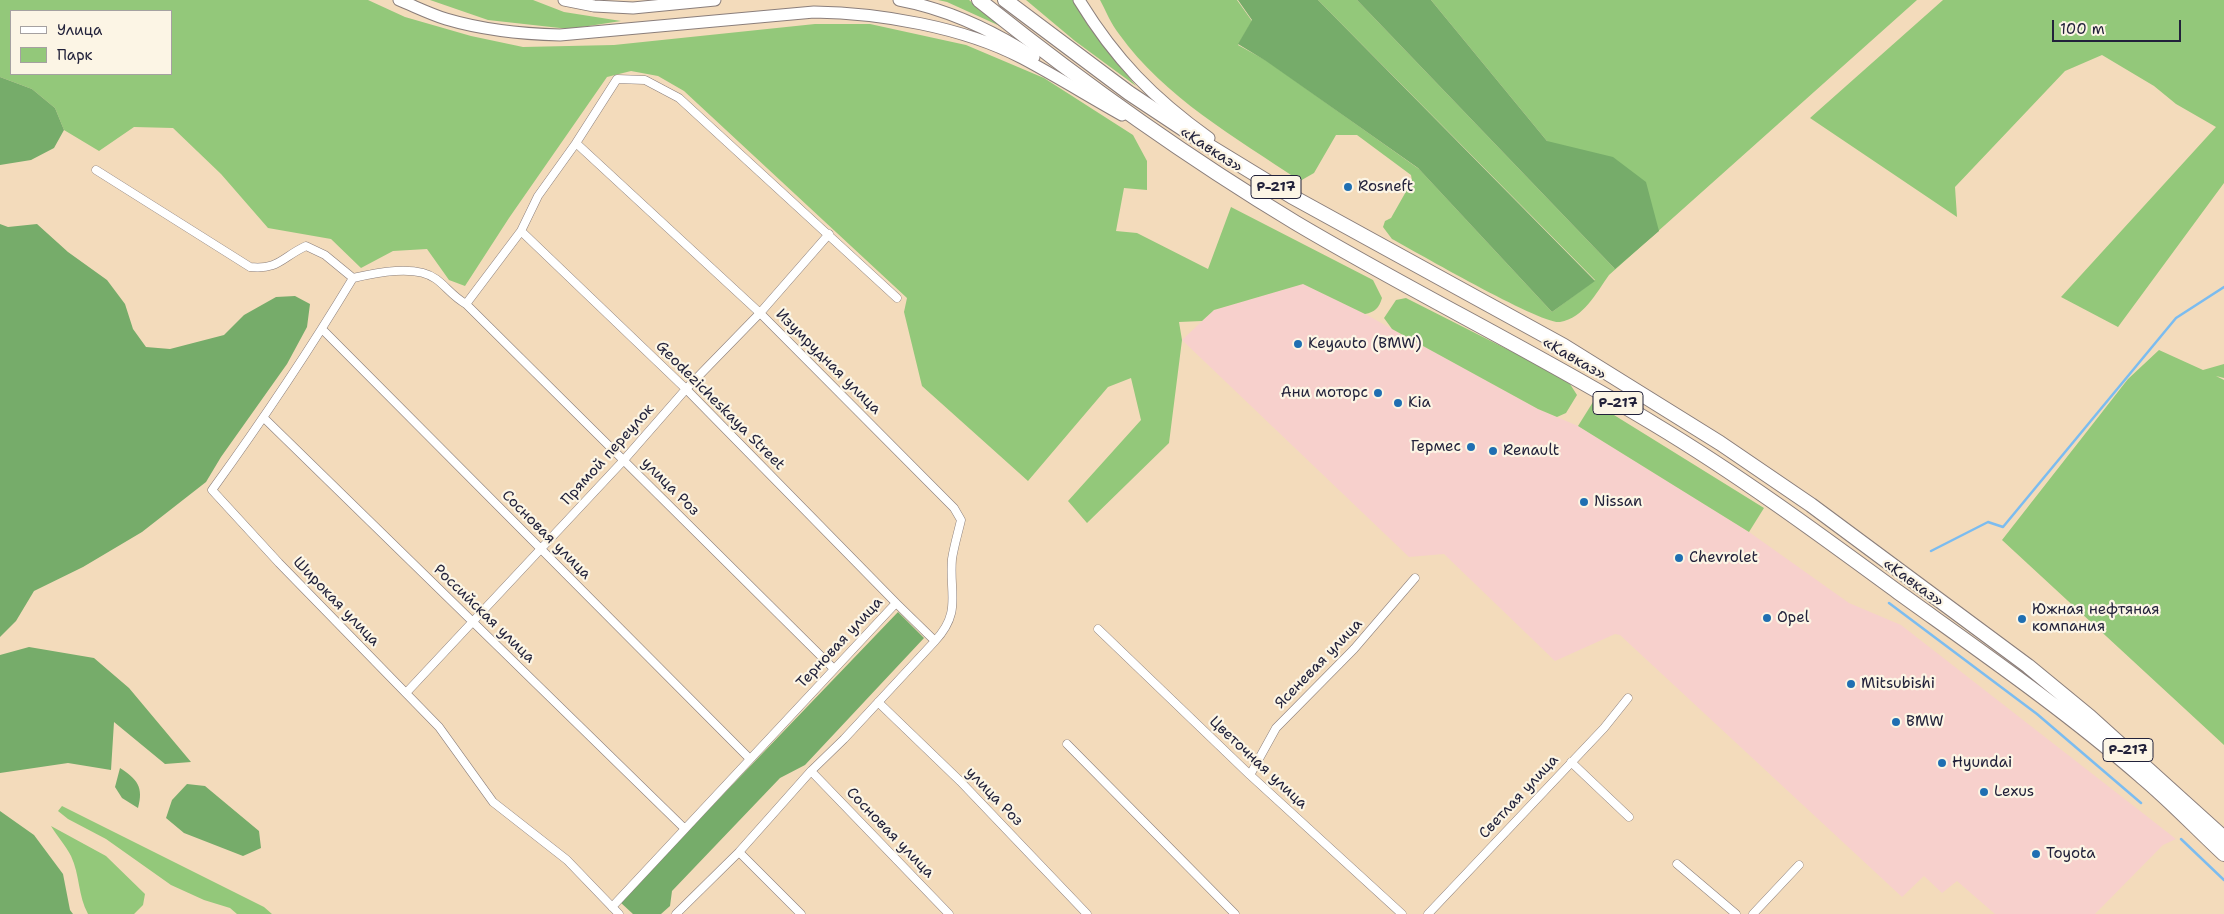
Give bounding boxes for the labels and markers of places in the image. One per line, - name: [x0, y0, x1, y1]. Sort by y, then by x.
- place label: Rosneft: [1358, 178, 1413, 196]
- marker: Rosneft: [1342, 181, 1354, 193]
- place label: Keyauto (BMW): [1308, 335, 1421, 353]
- marker: Keyauto (BMW): [1292, 338, 1304, 350]
- place label: Ани моторс: [1281, 384, 1368, 402]
- marker: Ани моторс: [1372, 387, 1384, 399]
- place label: Kia: [1408, 394, 1431, 412]
- marker: Kia: [1392, 397, 1404, 409]
- place label: Гермес: [1411, 438, 1461, 456]
- marker: Гермес: [1465, 441, 1477, 453]
- place label: Renault: [1503, 442, 1559, 460]
- marker: Renault: [1487, 445, 1499, 457]
- place label: Nissan: [1594, 493, 1642, 511]
- marker: Nissan: [1578, 496, 1590, 508]
- place label: Chevrolet: [1689, 549, 1758, 567]
- marker: Chevrolet: [1673, 552, 1685, 564]
- place label: Южная нефтяная компания: [2032, 601, 2160, 636]
- place label: Opel: [1777, 609, 1809, 627]
- marker: Opel: [1761, 612, 1773, 624]
- marker: Южная нефтяная компания: [2016, 613, 2028, 625]
- place label: Mitsubishi: [1861, 675, 1935, 693]
- marker: Mitsubishi: [1845, 678, 1857, 690]
- place label: BMW: [1906, 713, 1944, 731]
- marker: BMW: [1890, 716, 1902, 728]
- place label: Hyundai: [1952, 754, 2012, 772]
- marker: Hyundai: [1936, 757, 1948, 769]
- place label: Lexus: [1994, 783, 2034, 801]
- marker: Lexus: [1978, 786, 1990, 798]
- place label: Toyota: [2046, 845, 2095, 863]
- marker: Toyota: [2030, 848, 2042, 860]

